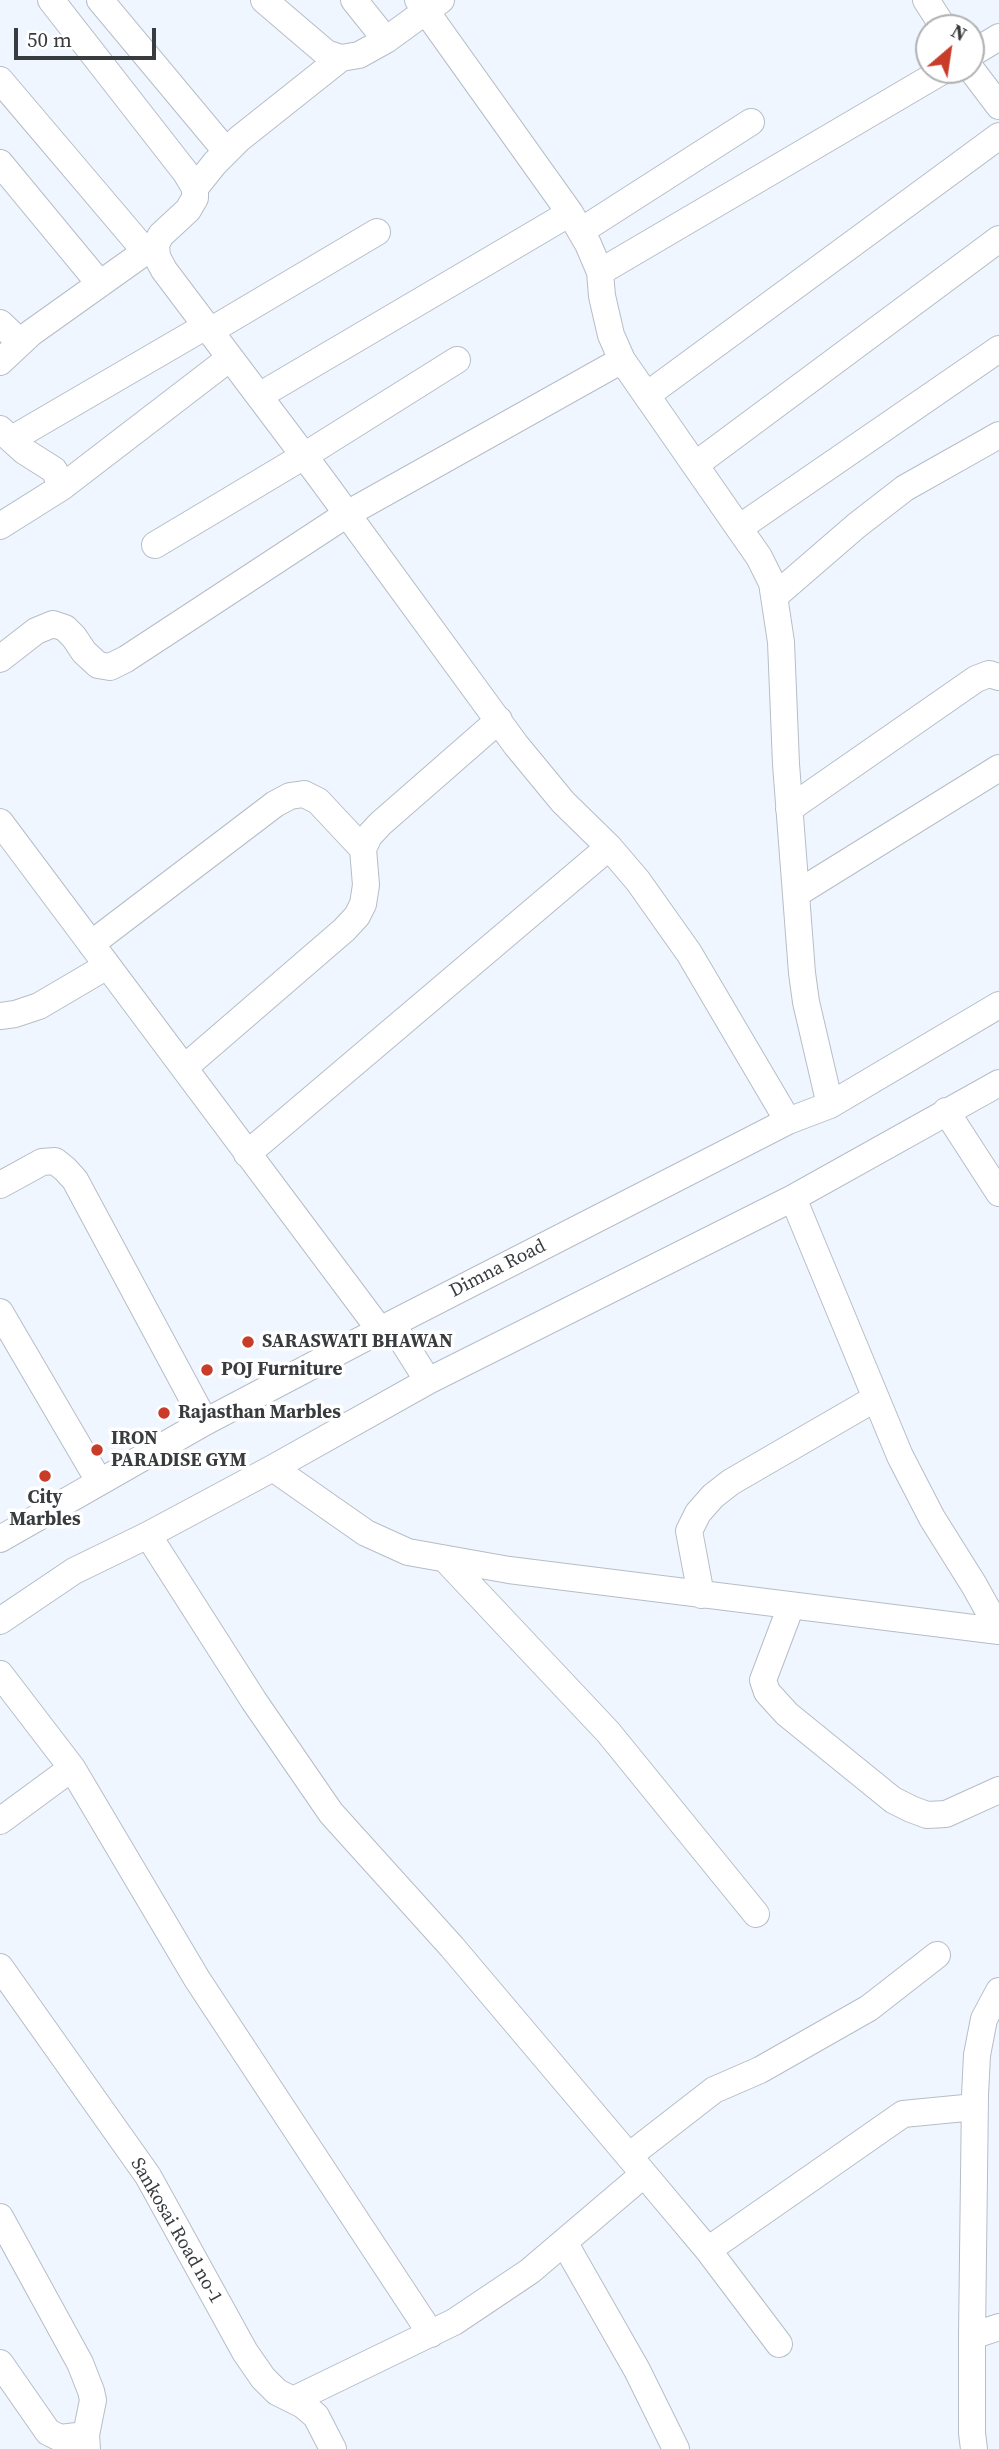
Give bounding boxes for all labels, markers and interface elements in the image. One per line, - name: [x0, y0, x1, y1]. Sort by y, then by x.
- scale bar: [18, 14, 159, 58]
- north arrow: [915, 14, 985, 84]
- text: N: [947, 18, 972, 47]
- text: 50 m: [27, 25, 72, 54]
- street label: Dimna Road: [446, 1235, 550, 1303]
- place label: SARASWATI BHAWAN: [262, 1331, 453, 1353]
- marker: SARASWATI BHAWAN: [240, 1334, 256, 1350]
- place label: POJ Furniture: [221, 1359, 342, 1381]
- marker: POJ Furniture: [199, 1362, 215, 1378]
- place label: Rajasthan Marbles: [178, 1402, 341, 1424]
- marker: Rajasthan Marbles: [156, 1405, 172, 1421]
- place label: IRON PARADISE GYM: [111, 1428, 247, 1472]
- marker: IRON PARADISE GYM: [89, 1442, 105, 1458]
- marker: City Marbles: [37, 1468, 53, 1484]
- place label: City Marbles: [9, 1487, 81, 1531]
- street label: Sankosai Road no-1: [125, 2154, 227, 2308]

